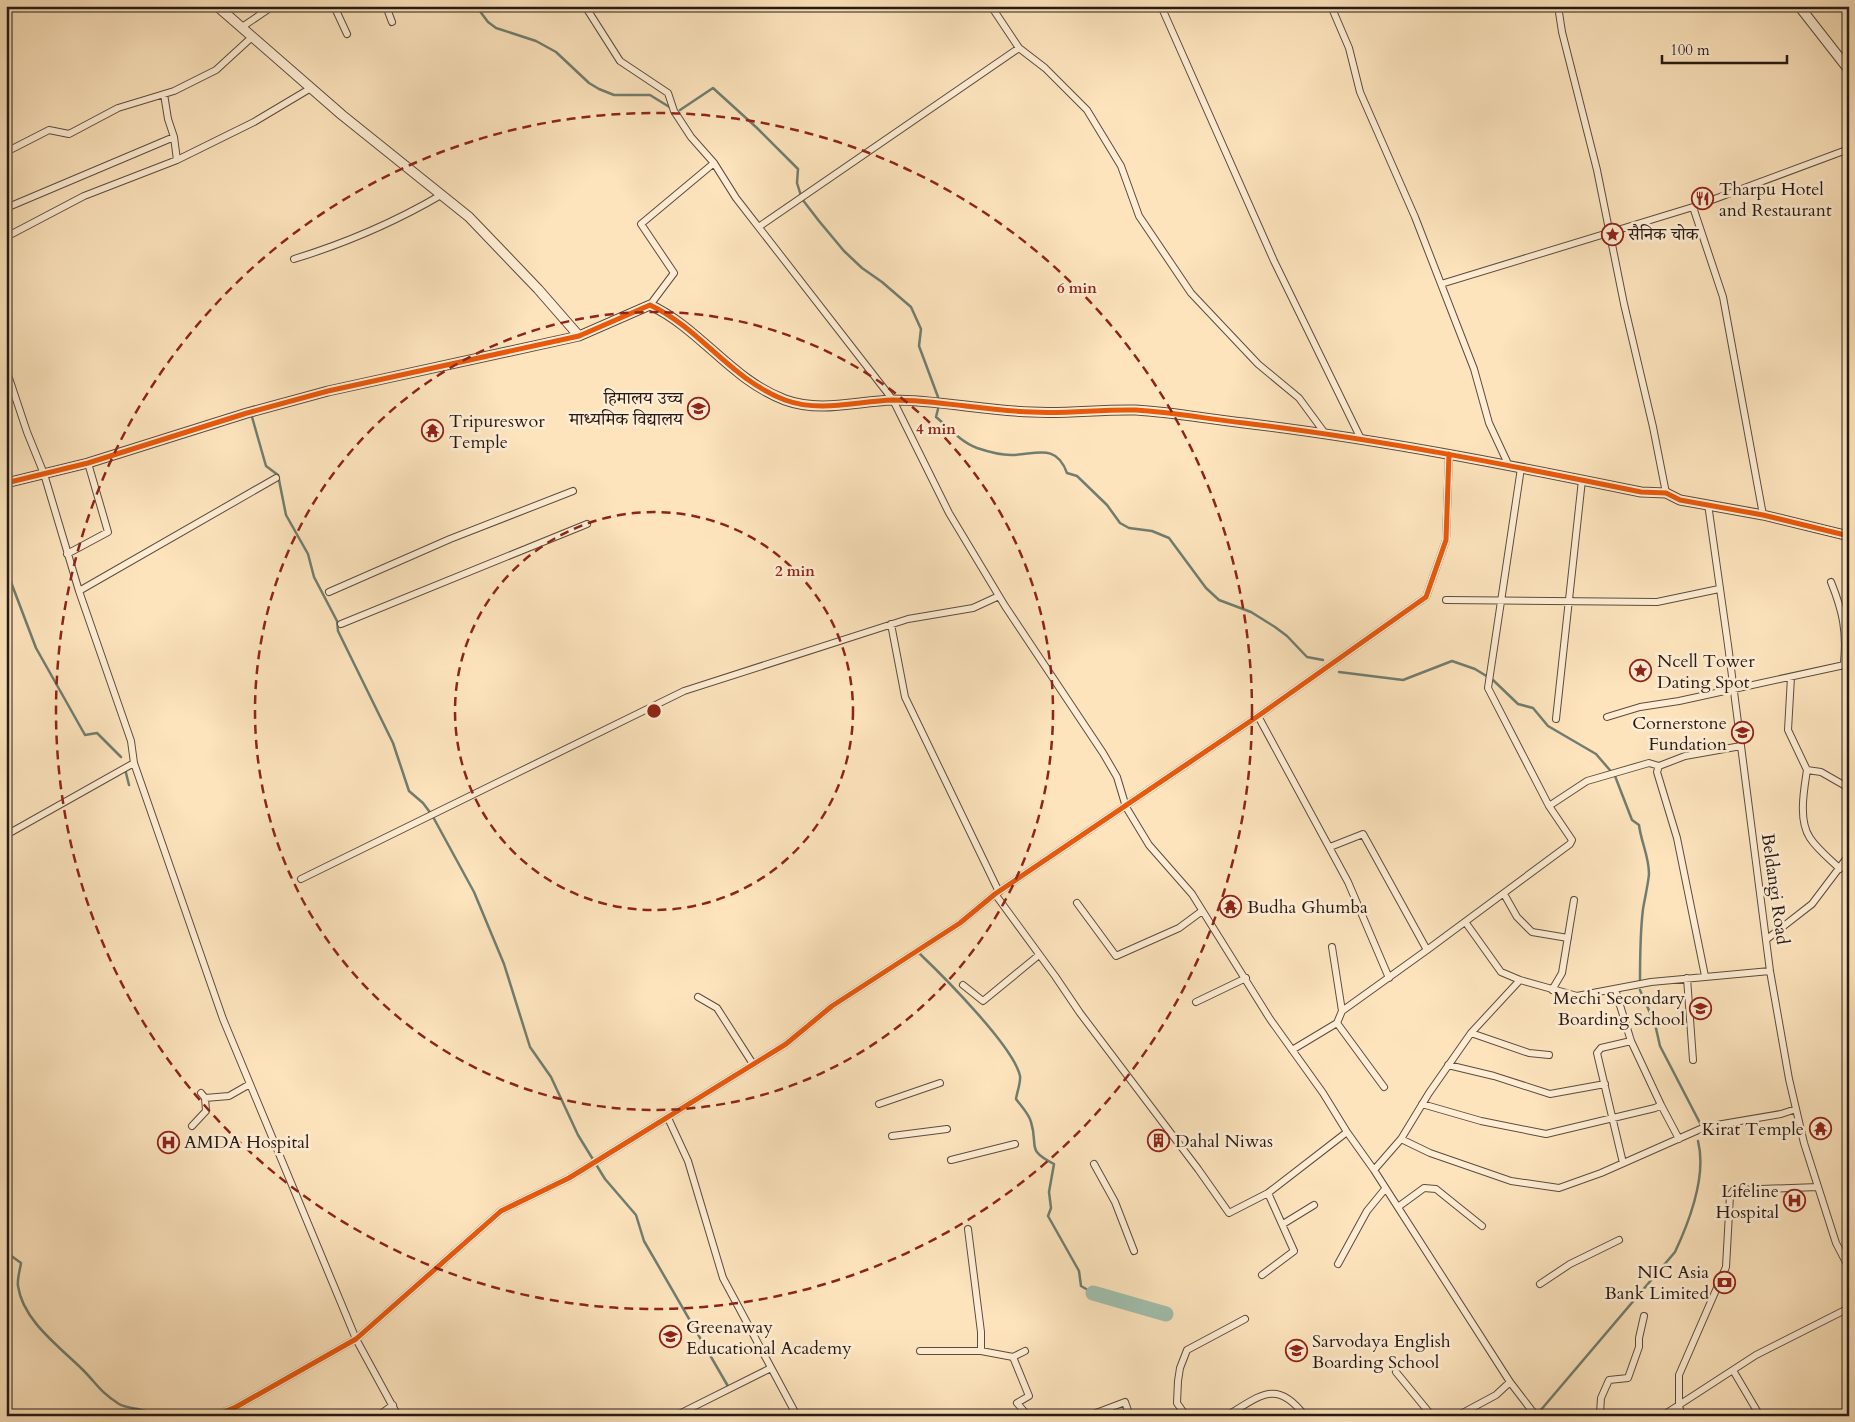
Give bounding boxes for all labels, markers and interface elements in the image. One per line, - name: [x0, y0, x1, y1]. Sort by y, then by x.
- scale bar: [1662, 32, 1788, 64]
- text: 100 m: [1670, 40, 1710, 60]
- place label: Tharpu Hotel and Restaurant: [1719, 177, 1832, 223]
- restaurant icon: Tharpu Hotel and Restaurant: [1691, 187, 1715, 211]
- place icon: सैनिक चोक: [1600, 222, 1624, 246]
- place label: सैनिक चोक: [1627, 222, 1700, 247]
- text: 6 min: [1057, 278, 1097, 298]
- place label: हिमालय उच्च माध्यमिक विद्यालय: [568, 386, 685, 432]
- school or university icon: हिमालय उच्च माध्यमिक विद्यालय: [687, 396, 711, 420]
- place label: Tripureswor Temple: [449, 409, 545, 455]
- temple icon: Tripureswor Temple: [421, 419, 445, 443]
- text: 4 min: [916, 419, 956, 439]
- text: 2 min: [775, 561, 815, 581]
- place label: Ncell Tower Dating Spot: [1657, 649, 1755, 695]
- place icon: Ncell Tower Dating Spot: [1629, 659, 1653, 683]
- centre of rings: [645, 702, 663, 720]
- place label: Cornerstone Fundation: [1632, 711, 1728, 757]
- school or university icon: Cornerstone Fundation: [1731, 721, 1755, 745]
- street label: Beldangi Road: [1755, 832, 1795, 947]
- temple icon: Budha Ghumba: [1219, 895, 1243, 919]
- place label: Budha Ghumba: [1247, 895, 1368, 920]
- place label: Mechi Secondary Boarding School: [1553, 986, 1685, 1032]
- school or university icon: Mechi Secondary Boarding School: [1689, 996, 1713, 1020]
- place label: Kirat Temple: [1702, 1117, 1804, 1142]
- temple icon: Kirat Temple: [1808, 1117, 1832, 1141]
- building icon: Dahal Niwas: [1147, 1129, 1171, 1153]
- place label: Dahal Niwas: [1175, 1129, 1273, 1154]
- hospital icon: AMDA Hospital: [156, 1130, 180, 1154]
- place label: AMDA Hospital: [184, 1130, 310, 1155]
- place label: Lifeline Hospital: [1716, 1179, 1779, 1225]
- hospital icon: Lifeline Hospital: [1783, 1189, 1807, 1213]
- place label: NIC Asia Bank Limited: [1605, 1260, 1709, 1306]
- bank icon: NIC Asia Bank Limited: [1713, 1270, 1737, 1294]
- place label: Greenaway Educational Academy: [686, 1315, 852, 1361]
- school or university icon: Greenaway Educational Academy: [658, 1325, 682, 1349]
- place label: Sarvodaya English Boarding School: [1312, 1329, 1451, 1375]
- school or university icon: Sarvodaya English Boarding School: [1284, 1339, 1308, 1363]

